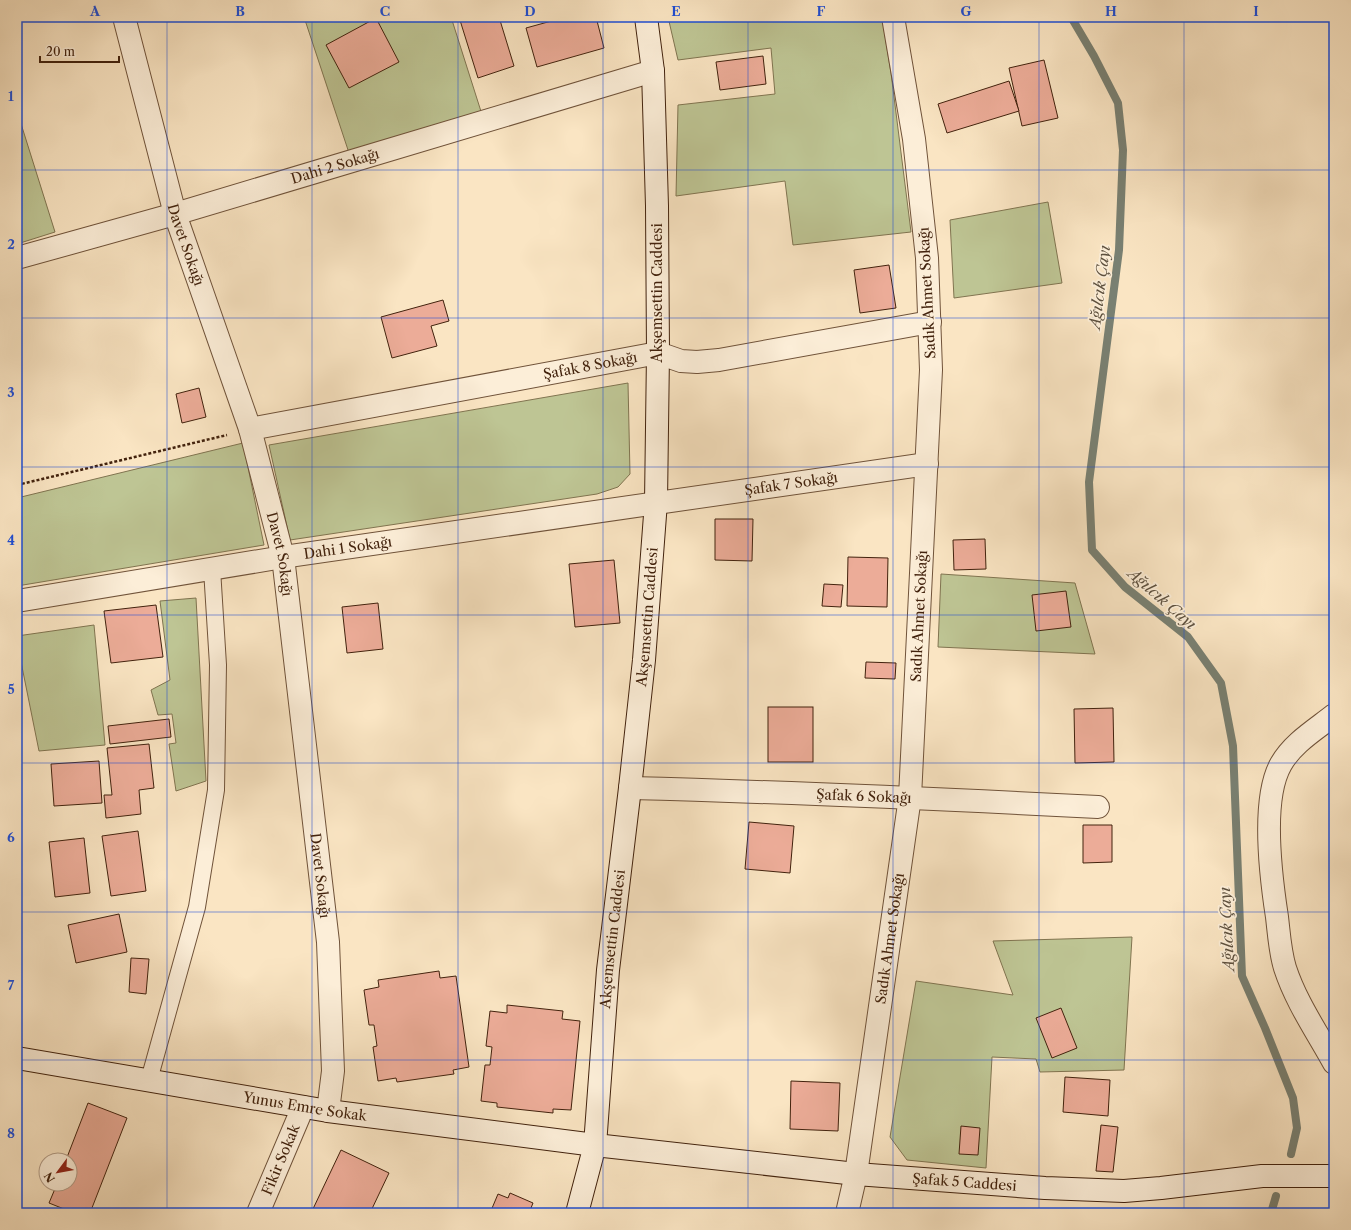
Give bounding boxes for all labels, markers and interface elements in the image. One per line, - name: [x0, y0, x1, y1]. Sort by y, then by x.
- text: A: [89, 3, 101, 19]
- text: B: [235, 3, 245, 19]
- text: C: [380, 3, 390, 19]
- text: D: [524, 3, 536, 19]
- text: E: [671, 3, 681, 19]
- text: F: [817, 3, 826, 19]
- text: G: [960, 3, 972, 19]
- text: H: [1105, 3, 1117, 19]
- text: I: [1253, 3, 1259, 19]
- scale bar: [40, 38, 119, 64]
- text: 20 m: [46, 44, 75, 59]
- text: 1: [8, 88, 14, 104]
- street label: Dahi 2 Sokağı: [289, 144, 381, 188]
- street label: Davet Sokağı: [164, 202, 208, 288]
- street label: Akşemsettin Caddesi: [648, 223, 666, 364]
- street label: Sadık Ahmet Sokağı: [915, 227, 939, 359]
- text: 2: [7, 236, 15, 252]
- water label: Ağılcık Çayı: [1085, 244, 1114, 332]
- street label: Şafak 8 Sokağı: [542, 348, 639, 383]
- text: 3: [7, 384, 15, 400]
- street label: Şafak 7 Sokağı: [743, 468, 839, 499]
- street label: Davet Sokağı: [263, 510, 297, 597]
- text: 4: [7, 532, 15, 548]
- street label: Dahi 1 Sokağı: [302, 532, 393, 563]
- street label: Akşemsettin Caddesi: [632, 547, 662, 689]
- street label: Sadık Ahmet Sokağı: [907, 550, 931, 682]
- water label: Ağılcık Çayı: [1123, 563, 1200, 633]
- text: 5: [7, 681, 15, 697]
- street label: Şafak 6 Sokağı: [816, 785, 912, 807]
- text: 6: [7, 829, 15, 845]
- street label: Davet Sokağı: [306, 832, 334, 919]
- street label: Akşemsettin Caddesi: [596, 869, 629, 1010]
- street label: Sadık Ahmet Sokağı: [871, 872, 908, 1005]
- water label: Ağılcık Çayı: [1215, 886, 1238, 974]
- text: 7: [8, 977, 15, 993]
- street label: Yunus Emre Sokak: [241, 1088, 369, 1125]
- street label: Fikir Sokak: [258, 1121, 304, 1198]
- text: 8: [7, 1125, 15, 1141]
- north arrow: [38, 1152, 78, 1192]
- text: N: [41, 1169, 58, 1185]
- street label: Şafak 5 Caddesi: [912, 1169, 1017, 1195]

